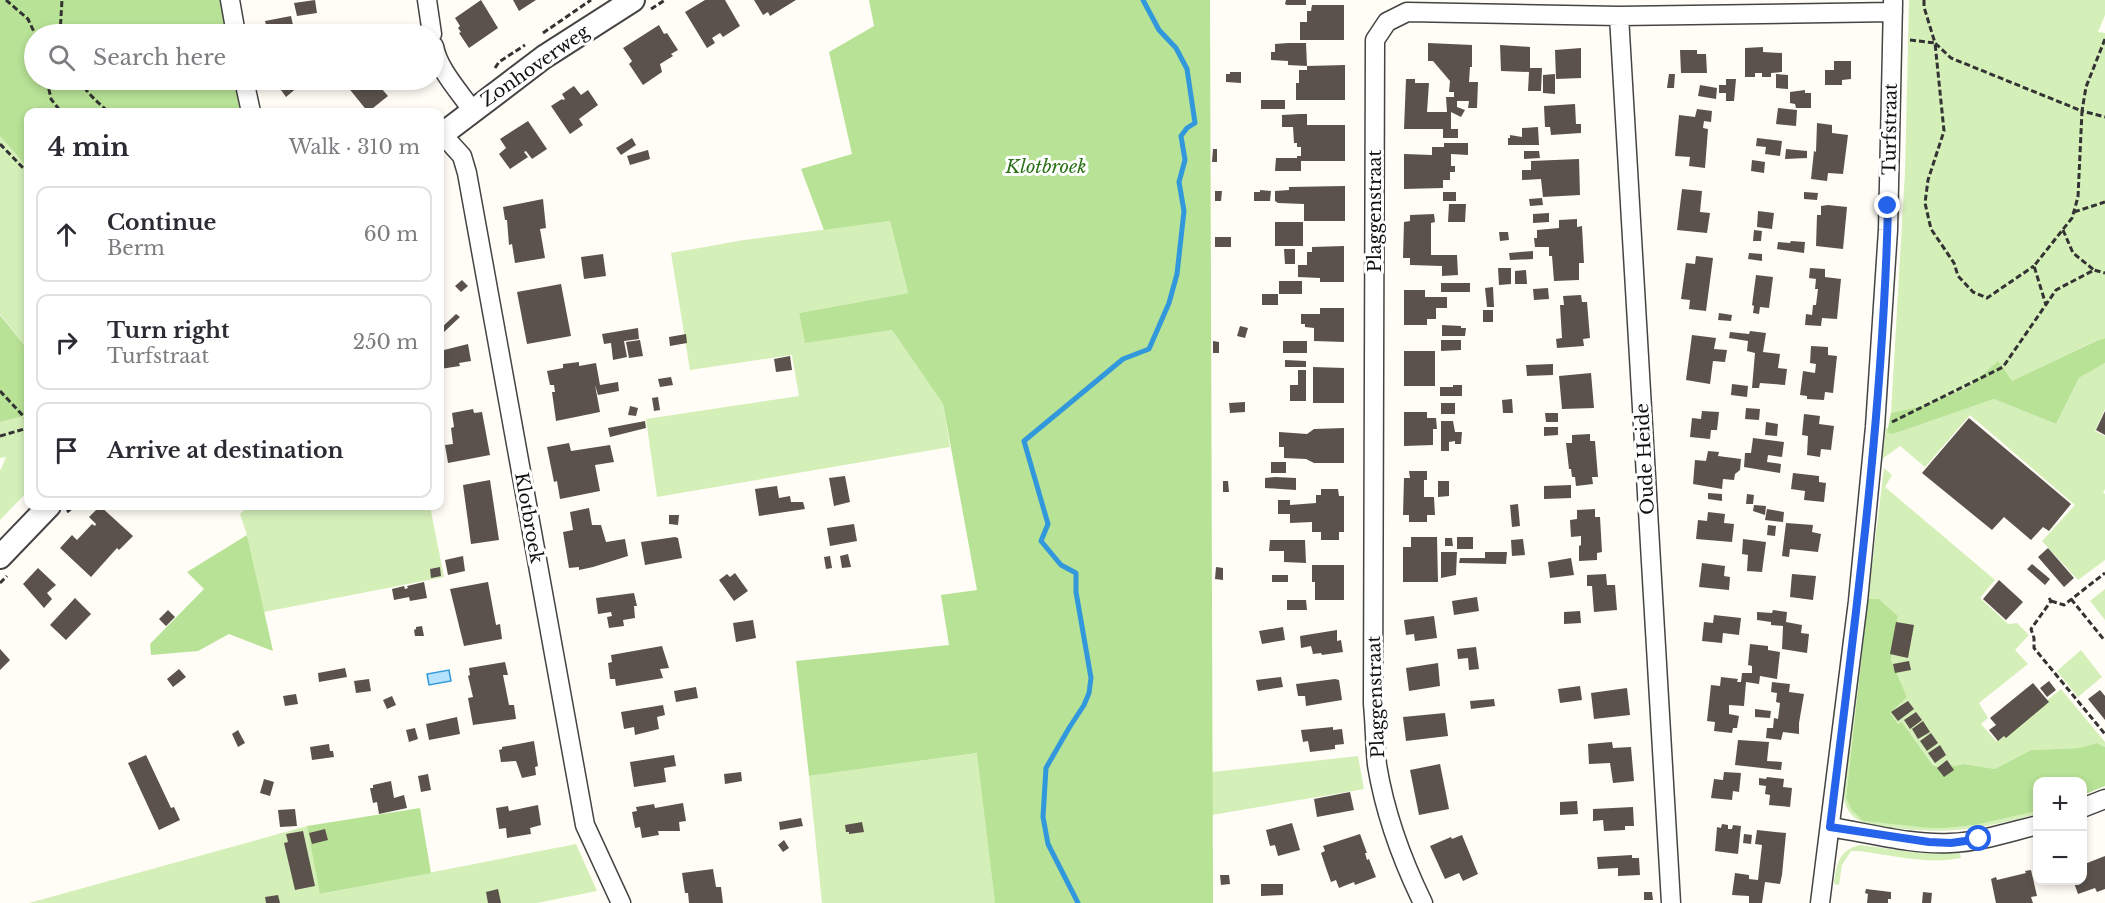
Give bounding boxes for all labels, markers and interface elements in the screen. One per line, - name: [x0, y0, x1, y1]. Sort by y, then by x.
- street label: Zonhoverweg: [476, 20, 594, 112]
- search box: [24, 24, 444, 90]
- icon: search: [45, 41, 78, 74]
- text: Search here: [93, 44, 226, 71]
- street label: Turfstraat: [1878, 83, 1902, 175]
- text: 4 min: [48, 131, 129, 163]
- text: Walk · 310 m: [289, 135, 420, 159]
- street label: Plaggenstraat: [1364, 149, 1386, 272]
- park label: Klotbroek: [1005, 156, 1086, 178]
- route end: [1874, 192, 1900, 218]
- text: Continue: [107, 209, 216, 236]
- icon: ahead: [50, 218, 83, 251]
- text: 60 m: [364, 222, 418, 246]
- text: Berm: [107, 236, 165, 260]
- text: Turn right: [107, 317, 229, 344]
- icon: right: [50, 326, 83, 359]
- text: 250 m: [353, 330, 418, 354]
- text: Turfstraat: [107, 344, 209, 368]
- street label: Oude Heide: [1631, 403, 1659, 515]
- icon: arrive: [50, 434, 83, 467]
- text: Arrive at destination: [107, 437, 344, 464]
- street label: Klotbroek: [510, 471, 548, 565]
- street label: Plaggenstraat: [1363, 635, 1389, 759]
- map controls: [2033, 777, 2087, 885]
- button: +: [2033, 777, 2087, 831]
- route start: [1965, 825, 1991, 851]
- button: −: [2033, 831, 2087, 885]

